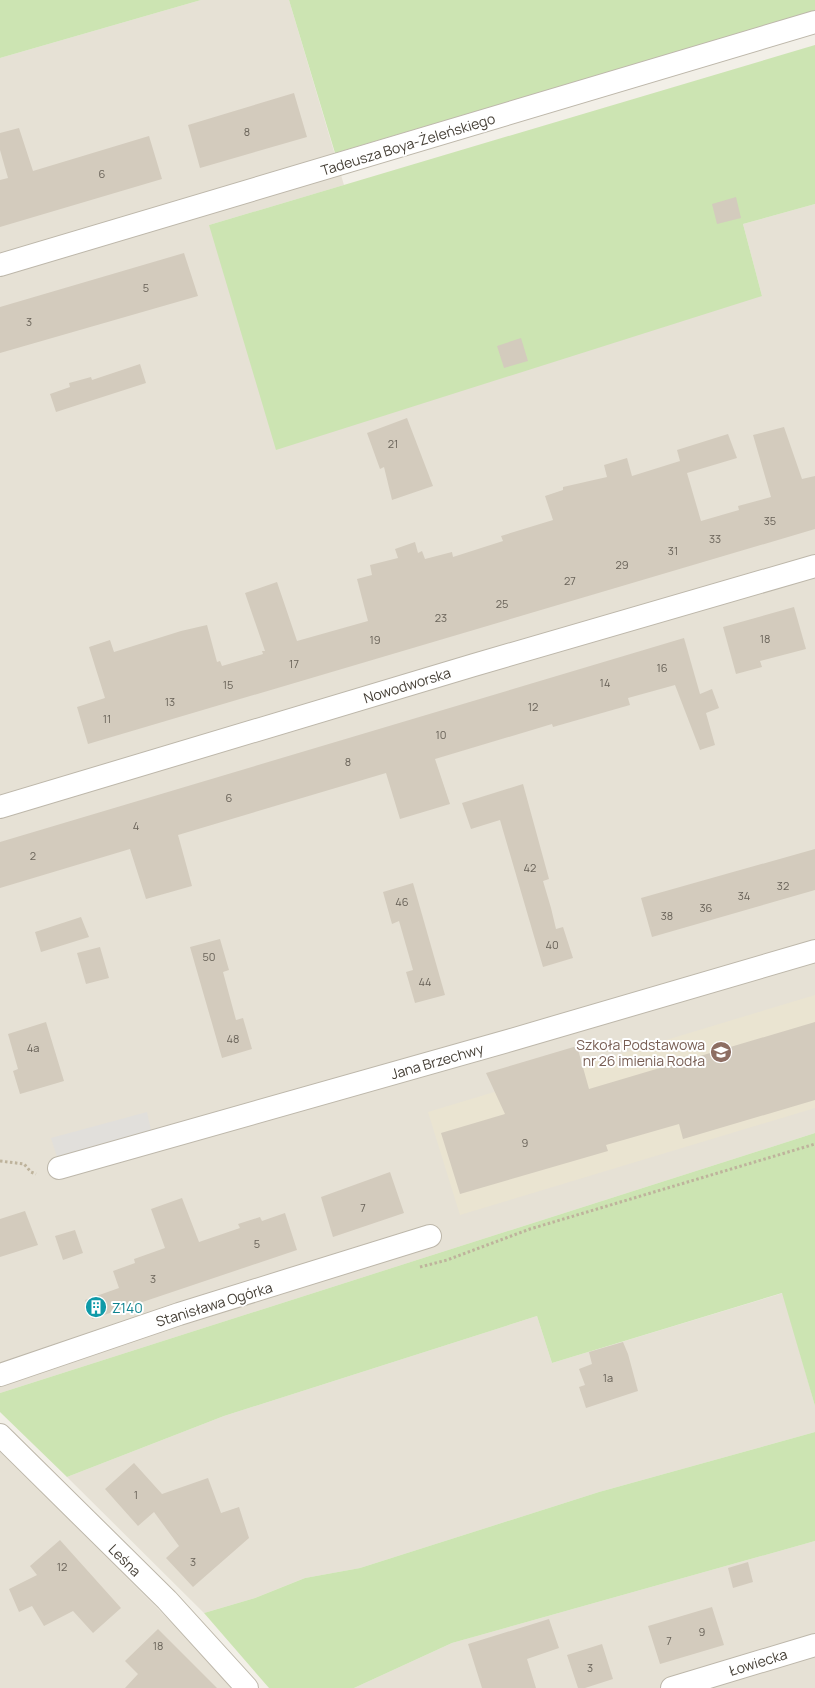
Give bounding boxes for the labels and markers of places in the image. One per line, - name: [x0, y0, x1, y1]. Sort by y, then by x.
- place label: Szkoła Podstawowa nr 26 imienia Rodła: [576, 1035, 705, 1070]
- school or university icon: Szkoła Podstawowa nr 26 imienia Rodła: [709, 1040, 733, 1064]
- building icon: Z140: [84, 1295, 108, 1319]
- place label: Z140: [112, 1298, 143, 1317]

